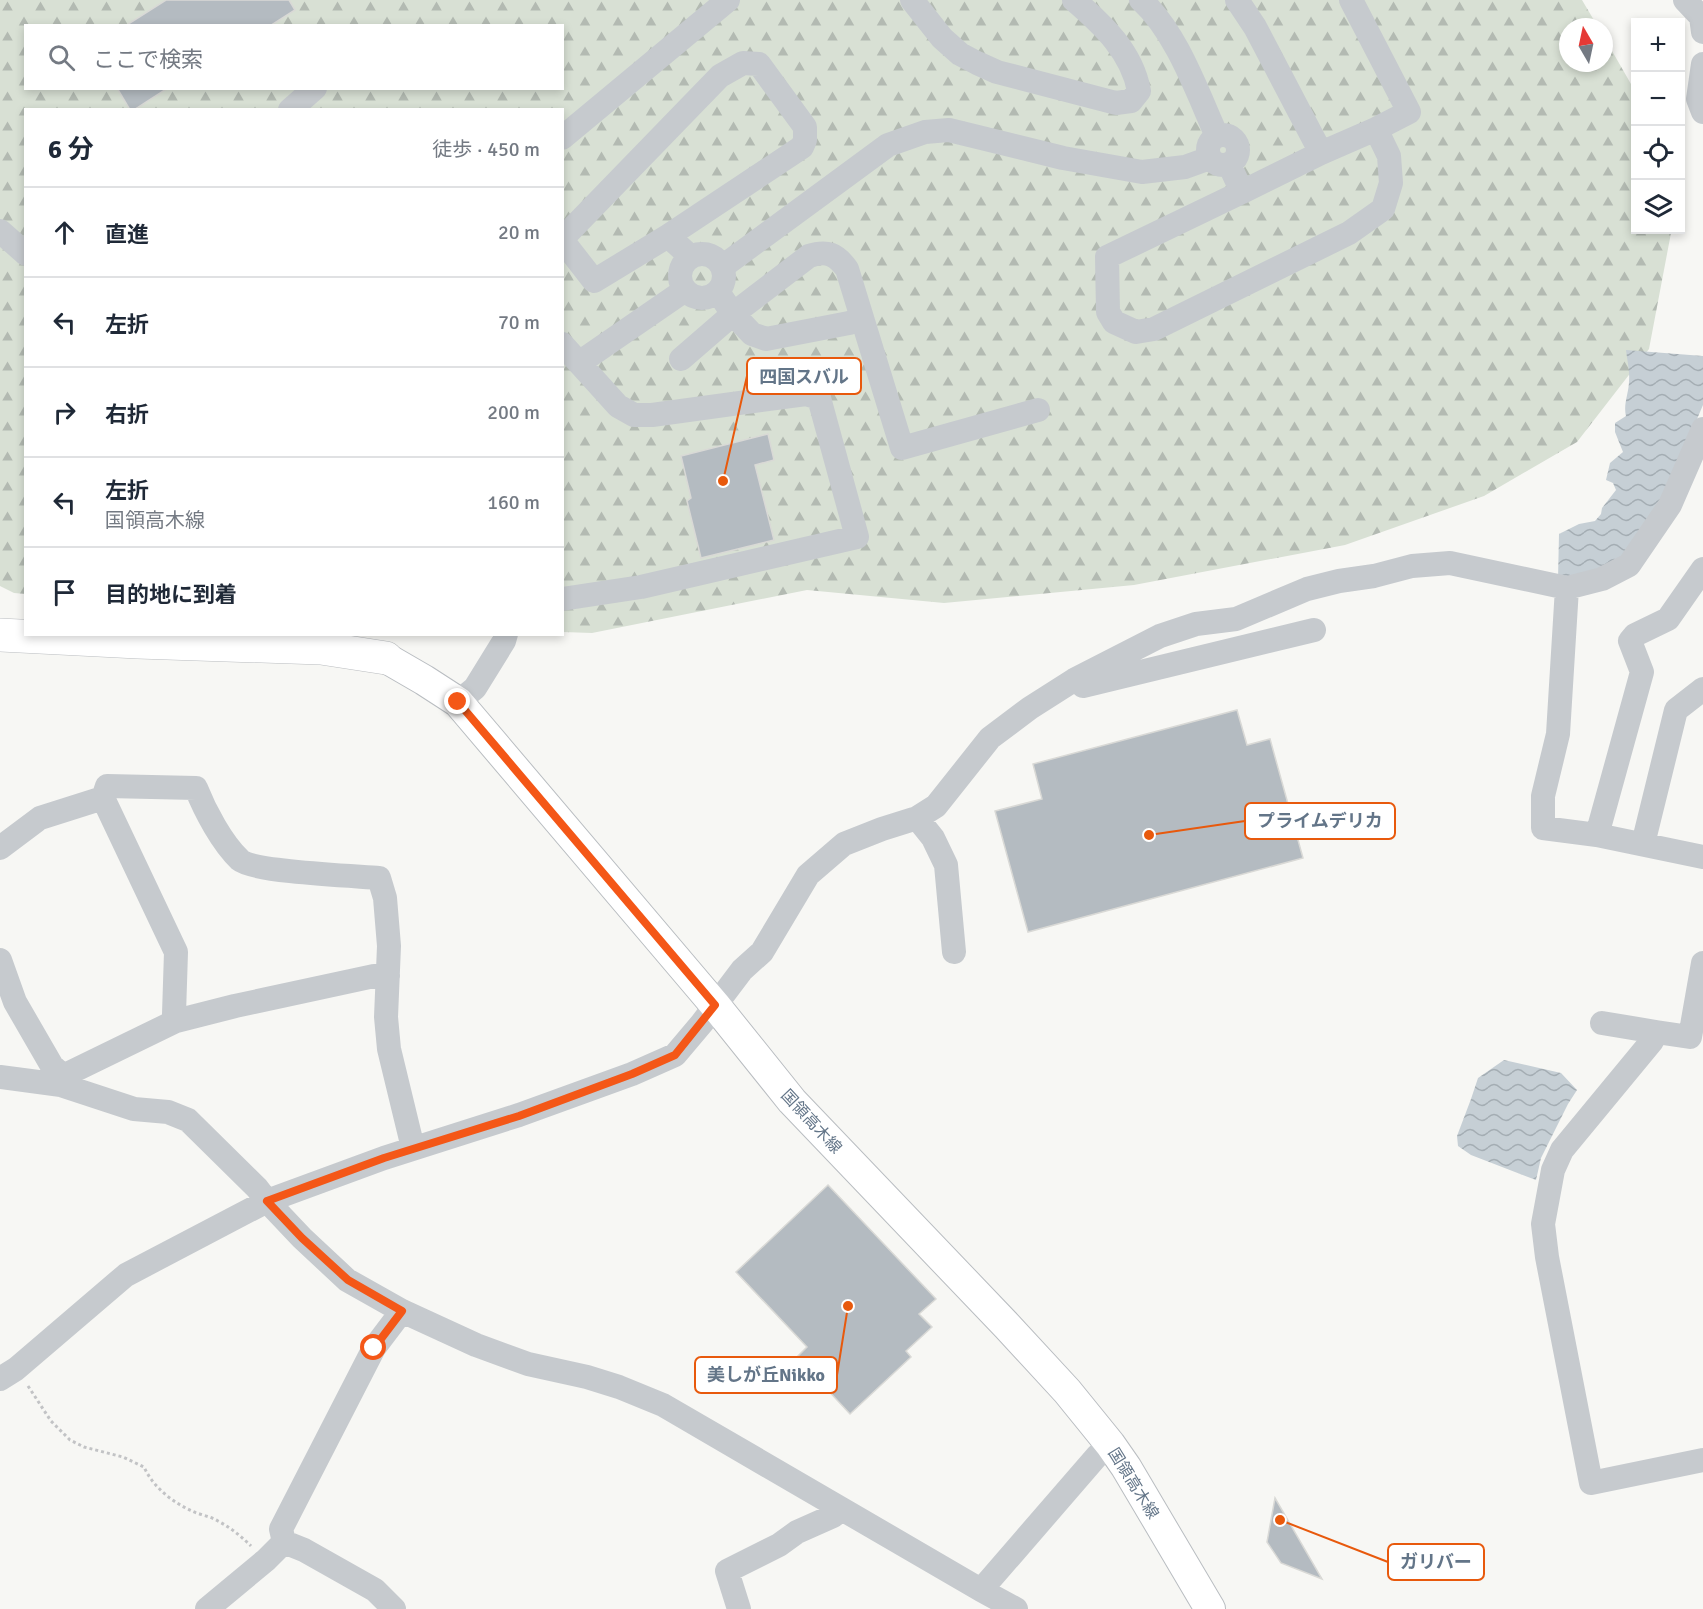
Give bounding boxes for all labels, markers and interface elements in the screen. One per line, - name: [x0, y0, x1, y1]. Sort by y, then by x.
- north arrow: [1559, 18, 1613, 72]
- map controls: [1631, 18, 1685, 234]
- button: +: [1631, 18, 1685, 72]
- search box: [24, 24, 564, 90]
- icon: search: [45, 41, 78, 74]
- text: ここで検索: [93, 46, 203, 73]
- button: −: [1631, 72, 1685, 126]
- button: locate: [1631, 126, 1685, 180]
- text: 6 分: [48, 134, 94, 166]
- text: 徒歩 · 450 m: [432, 137, 540, 162]
- button: layers: [1631, 180, 1685, 234]
- icon: ahead: [48, 216, 81, 249]
- text: 20 m: [498, 220, 540, 245]
- text: 直進: [105, 221, 149, 248]
- icon: left: [48, 306, 81, 339]
- text: 70 m: [498, 310, 540, 335]
- text: 左折: [105, 311, 149, 338]
- callout: 四国スバル: [747, 358, 861, 394]
- text: 四国スバル: [759, 366, 849, 388]
- icon: right: [48, 396, 81, 429]
- text: 200 m: [487, 400, 540, 425]
- text: 右折: [105, 401, 149, 428]
- text: 左折: [105, 477, 149, 504]
- icon: left: [48, 486, 81, 519]
- text: 160 m: [487, 490, 540, 515]
- text: 国領高木線: [105, 508, 205, 533]
- icon: arrive: [48, 576, 81, 609]
- text: 目的地に到着: [105, 581, 237, 608]
- route end: [444, 688, 470, 714]
- callout: プライムデリカ: [1245, 803, 1395, 839]
- text: プライムデリカ: [1257, 810, 1383, 832]
- street label: 国領高木線: [777, 1086, 846, 1158]
- route start: [360, 1334, 386, 1360]
- callout: 美しが丘Nikko: [695, 1357, 837, 1393]
- text: 美しが丘Nikko: [707, 1364, 825, 1386]
- street label: 国領高木線: [1103, 1444, 1163, 1523]
- callout: ガリバー: [1388, 1544, 1484, 1580]
- text: ガリバー: [1400, 1551, 1472, 1573]

